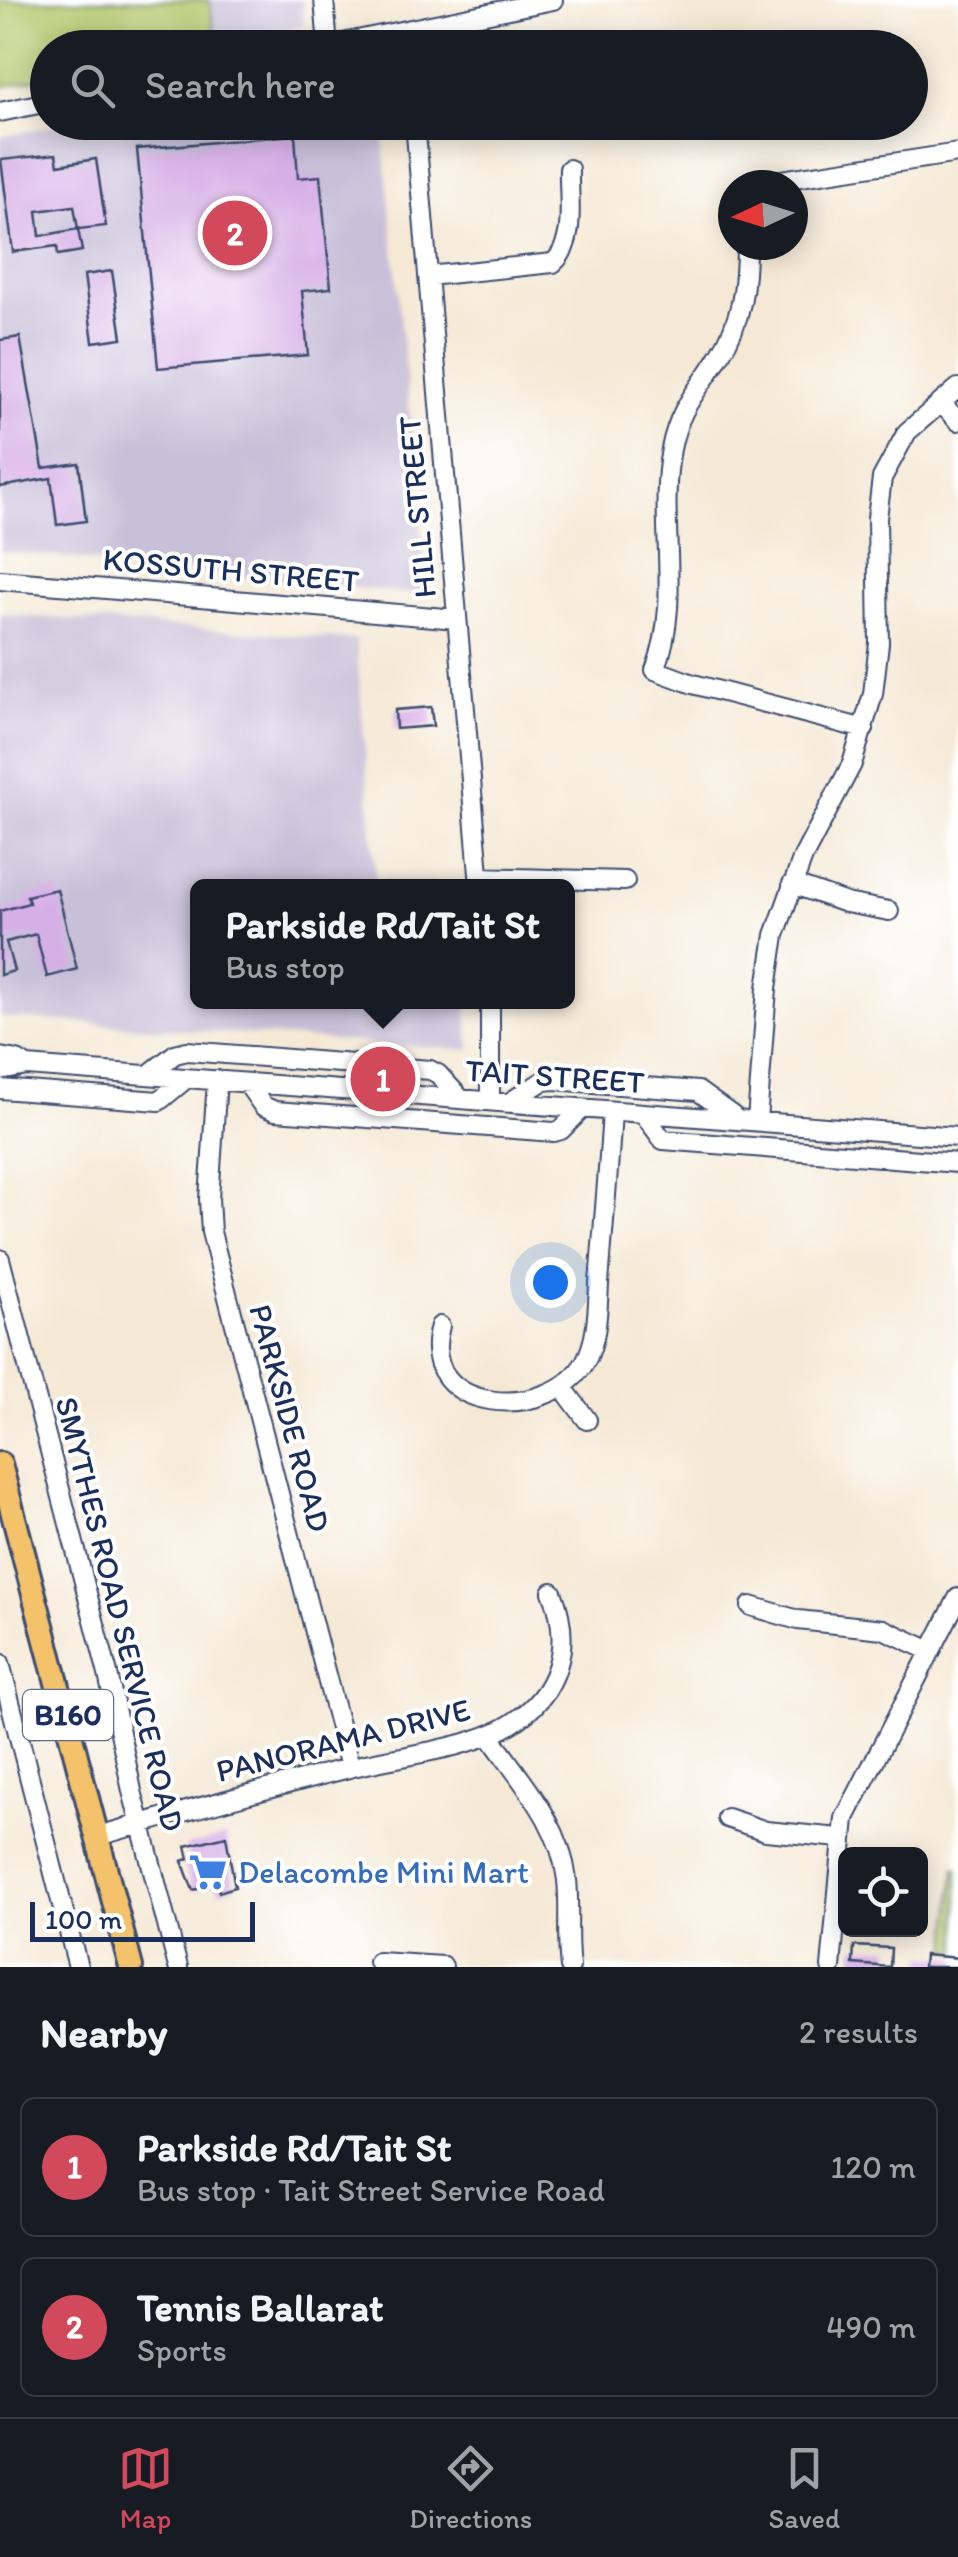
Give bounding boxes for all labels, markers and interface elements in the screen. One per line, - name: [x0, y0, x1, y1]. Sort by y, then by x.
- search box: [30, 30, 928, 140]
- icon: search: [65, 58, 120, 113]
- text: Search here: [145, 62, 336, 108]
- north arrow: [718, 170, 808, 260]
- pin: 2: [202, 196, 268, 270]
- street label: HILL STREET: [390, 414, 444, 600]
- street label: KOSSUTH STREET: [101, 540, 361, 600]
- popup: [190, 879, 575, 1009]
- text: Parkside Rd/Tait St: [225, 902, 540, 948]
- text: Bus stop: [225, 948, 345, 986]
- pin: 1: [350, 1042, 416, 1116]
- street label: TAIT STREET: [464, 1051, 646, 1101]
- your location: [525, 1257, 576, 1308]
- street label: PARKSIDE ROAD: [241, 1300, 339, 1536]
- street label: SMYTHES ROAD SERVICE ROAD: [48, 1393, 192, 1835]
- road number: B160: [23, 1690, 113, 1740]
- street label: PANORAMA DRIVE: [212, 1690, 474, 1790]
- map controls: [838, 1847, 928, 1937]
- button: locate: [838, 1847, 928, 1937]
- supermarket icon: Delacombe Mini Mart: [187, 1851, 229, 1893]
- place label: Delacombe Mini Mart: [238, 1853, 529, 1891]
- scale bar: [30, 1897, 255, 1942]
- text: 100 m: [45, 1902, 122, 1936]
- text: Nearby: [40, 2007, 167, 2058]
- text: 2 results: [799, 2013, 918, 2051]
- text: Parkside Rd/Tait St: [137, 2125, 451, 2171]
- text: 1: [67, 2148, 82, 2186]
- text: 120 m: [830, 2148, 916, 2186]
- text: Bus stop · Tait Street Service Road: [137, 2171, 605, 2209]
- text: Tennis Ballarat: [137, 2285, 383, 2331]
- text: 2: [66, 2308, 83, 2346]
- text: 490 m: [826, 2308, 916, 2346]
- text: Sports: [137, 2331, 227, 2369]
- tab: Map: [118, 2441, 173, 2535]
- tab: Directions: [409, 2441, 532, 2535]
- tab: Saved: [768, 2441, 840, 2535]

